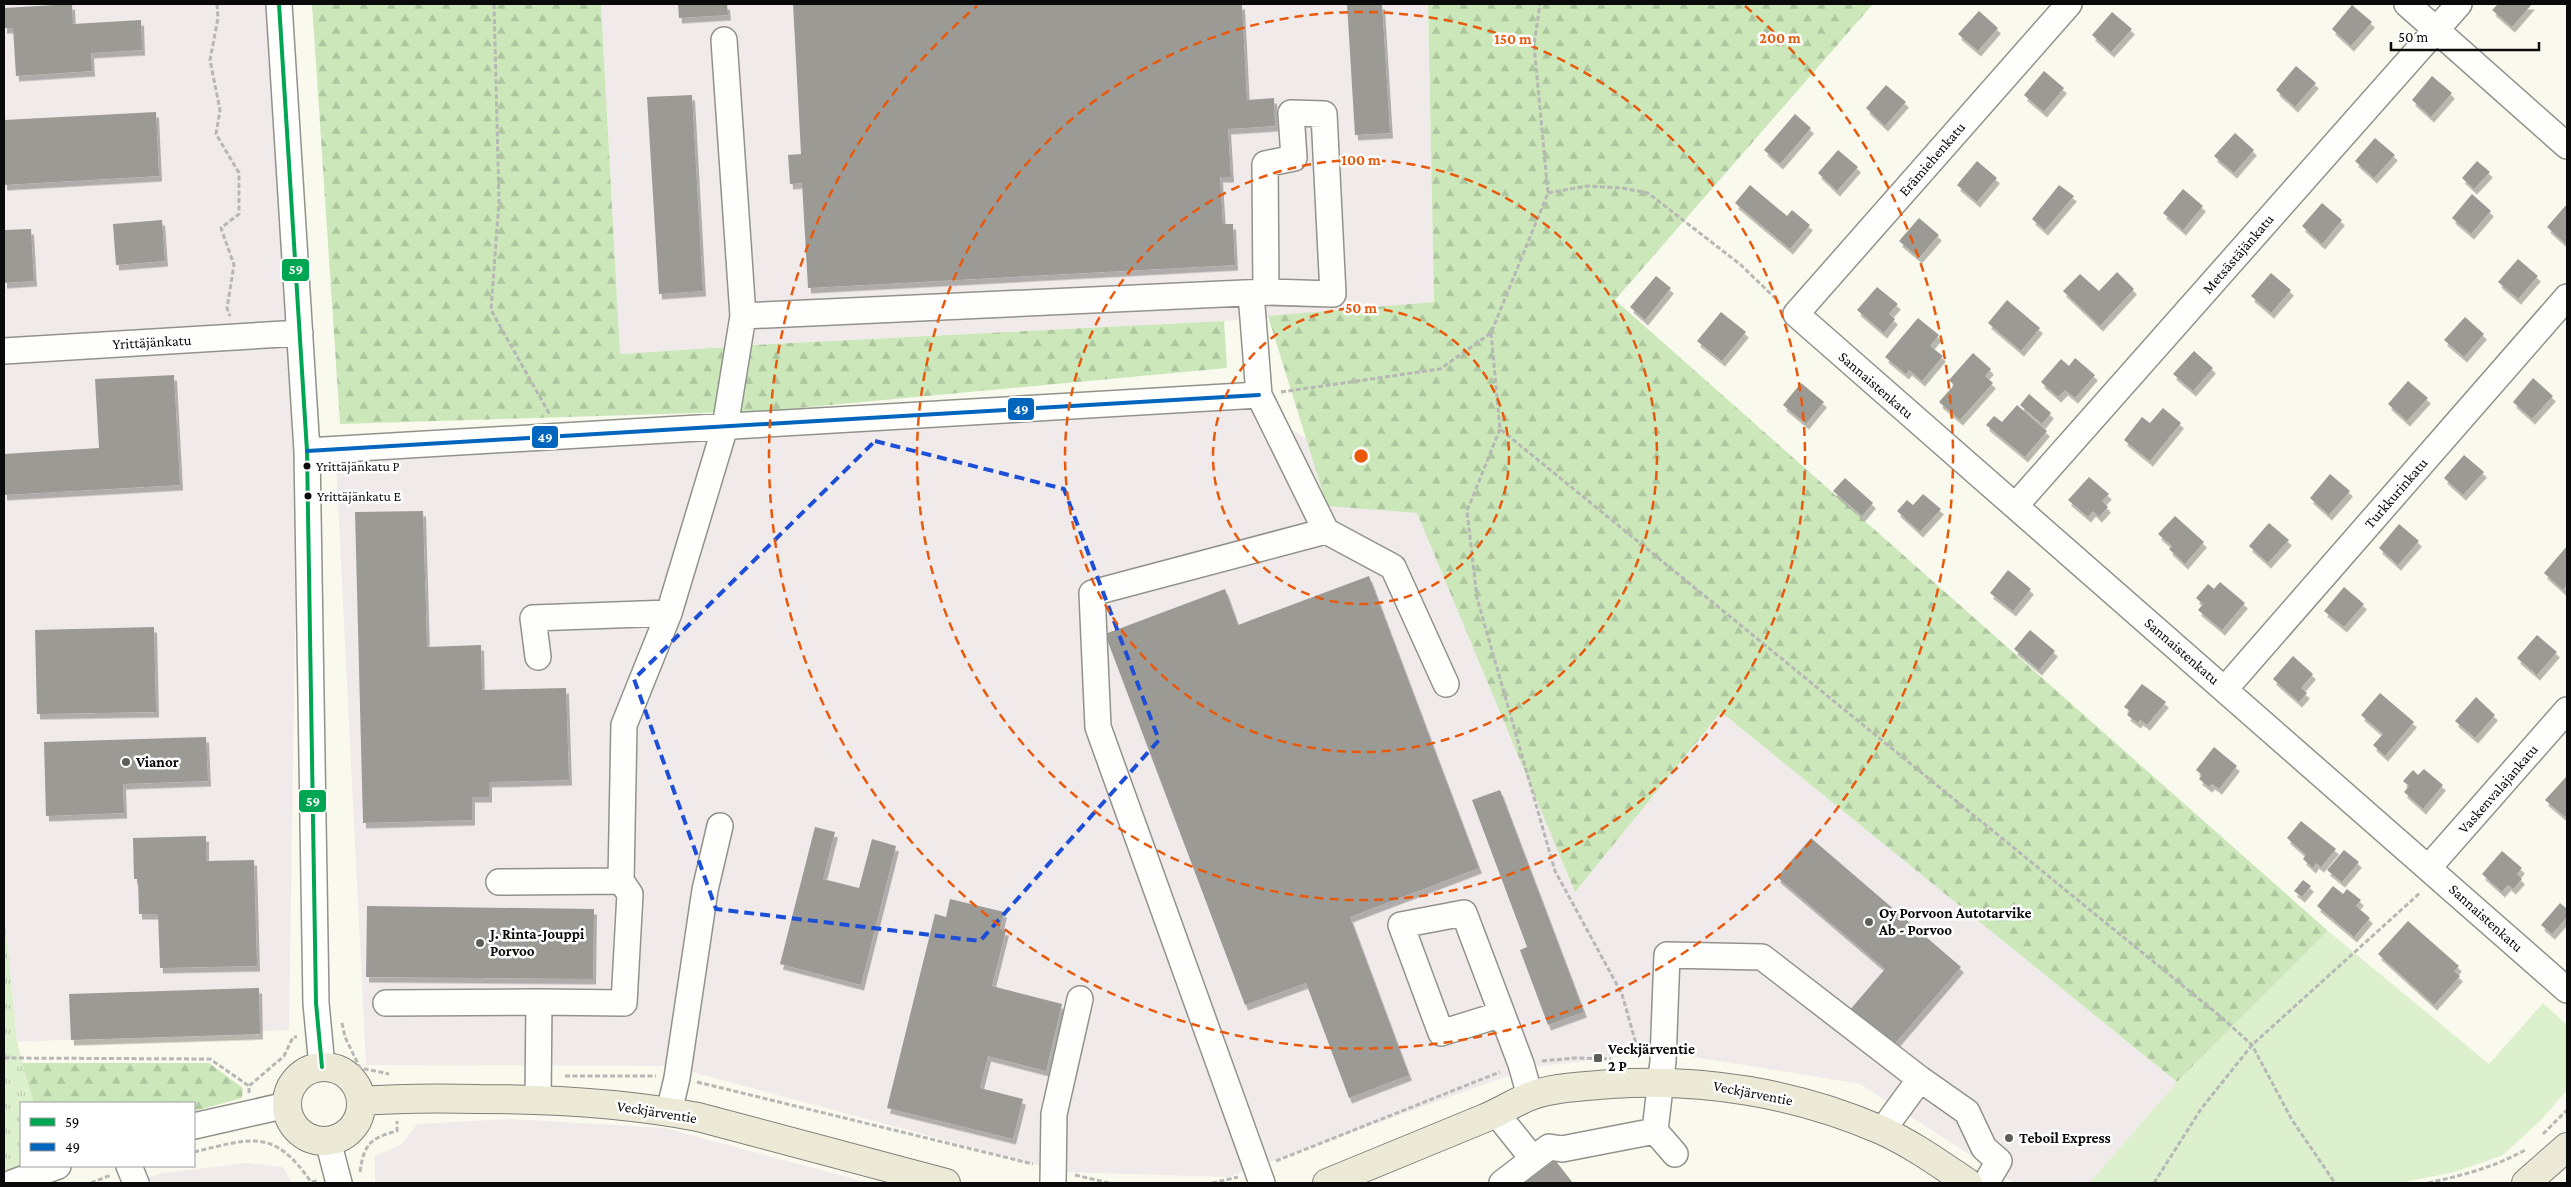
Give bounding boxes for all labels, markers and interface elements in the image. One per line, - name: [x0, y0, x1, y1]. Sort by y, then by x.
- scale bar: [2391, 20, 2538, 52]
- text: 50 m: [2398, 29, 2428, 45]
- text: 200 m: [1759, 30, 1801, 46]
- text: 150 m: [1494, 31, 1532, 47]
- street label: Erämiehenkatu: [1896, 119, 1968, 199]
- text: 100 m: [1341, 152, 1381, 168]
- street label: Metsästäjänkatu: [2199, 211, 2278, 298]
- line badge: 59: [281, 258, 310, 282]
- text: 59: [289, 261, 303, 277]
- text: 50 m: [1345, 300, 1377, 316]
- street label: Yrittäjänkatu: [112, 332, 192, 353]
- street label: Sannaistenkatu: [1836, 348, 1916, 422]
- line badge: 49: [1007, 397, 1035, 421]
- text: 49: [1013, 401, 1029, 417]
- line badge: 49: [531, 425, 559, 449]
- text: 49: [537, 429, 553, 445]
- centre of rings: [1352, 447, 1370, 465]
- street label: Turkkurinkatu: [2361, 455, 2431, 531]
- place label: Yrittäjänkatu P: [316, 458, 399, 475]
- marker: Yrittäjänkatu P: [302, 461, 312, 471]
- place label: Yrittäjänkatu E: [317, 488, 401, 505]
- marker: Yrittäjänkatu E: [303, 491, 313, 501]
- street label: Sannaistenkatu: [2142, 614, 2222, 688]
- street label: Vaskenvalajankatu: [2455, 741, 2542, 837]
- place label: Vianor: [135, 754, 179, 770]
- marker: Vianor: [120, 756, 132, 768]
- line badge: 59: [298, 789, 327, 813]
- text: 59: [306, 793, 320, 809]
- street label: Sannaistenkatu: [2446, 881, 2526, 955]
- place label: Oy Porvoon Autotarvike Ab - Porvoo: [1878, 905, 2031, 938]
- marker: Oy Porvoon Autotarvike Ab - Porvoo: [1863, 916, 1875, 928]
- place label: J. Rinta-Jouppi Porvoo: [488, 926, 585, 959]
- marker: J. Rinta-Jouppi Porvoo: [474, 937, 486, 949]
- place label: Veckjärventie 2 P: [1607, 1041, 1695, 1074]
- marker: Veckjärventie 2 P: [1592, 1052, 1604, 1064]
- street label: Veckjärventie: [1712, 1077, 1795, 1110]
- street label: Veckjärventie: [616, 1098, 698, 1127]
- legend: [20, 1102, 195, 1167]
- text: 59: [65, 1114, 79, 1130]
- place label: Teboil Express: [2019, 1130, 2111, 1146]
- marker: Teboil Express: [2003, 1132, 2015, 1144]
- text: 49: [65, 1139, 80, 1155]

